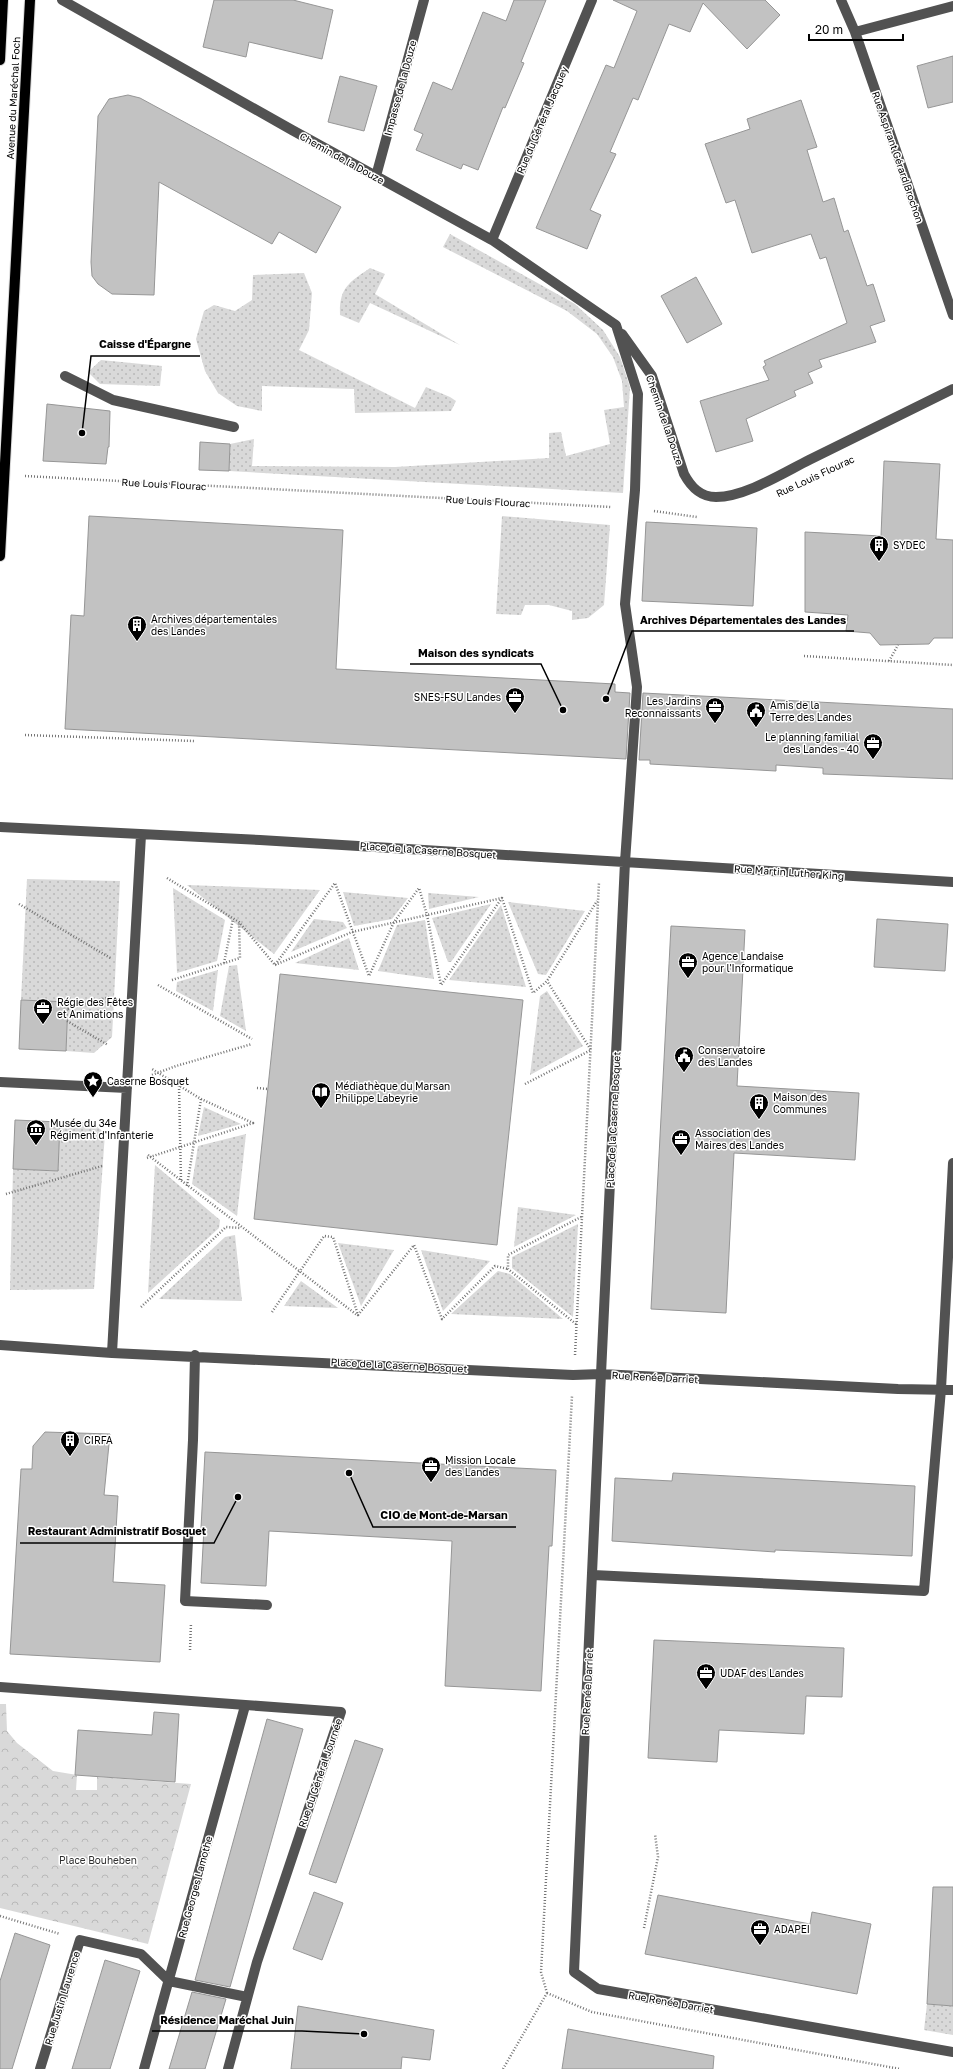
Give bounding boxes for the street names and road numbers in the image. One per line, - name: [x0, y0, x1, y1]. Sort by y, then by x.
- street label: Avenue du Maréchal Foch: [4, 36, 22, 160]
- street label: Impasse de la Douze: [381, 39, 419, 137]
- street label: Rue du Général Jacquey: [514, 64, 570, 176]
- street label: Rue Aspirant Gérard Brochon: [870, 89, 926, 225]
- street label: Chemin de la Douze: [298, 130, 386, 186]
- street label: Chemin de la Douze: [644, 373, 686, 467]
- street label: Rue Louis Flourac: [774, 452, 857, 499]
- street label: Rue Louis Flourac: [121, 476, 207, 492]
- street label: Rue Louis Flourac: [445, 493, 531, 509]
- street label: Place de la Caserne Bosquet: [359, 839, 497, 861]
- street label: Rue Martin Luther King: [734, 862, 844, 882]
- street label: Place de la Caserne Bosquet: [603, 1051, 623, 1189]
- street label: Place de la Caserne Bosquet: [330, 1355, 468, 1375]
- street label: Rue Renée Darriet: [611, 1369, 699, 1385]
- street label: Rue Renée Darriet: [579, 1648, 595, 1736]
- street label: Rue du Général Journée: [296, 1717, 344, 1829]
- street label: Rue Georges Lamothe: [176, 1834, 215, 1940]
- street label: Rue Justin Laurence: [42, 1949, 82, 2046]
- street label: Rue Renée Darriet: [627, 1989, 715, 2015]

